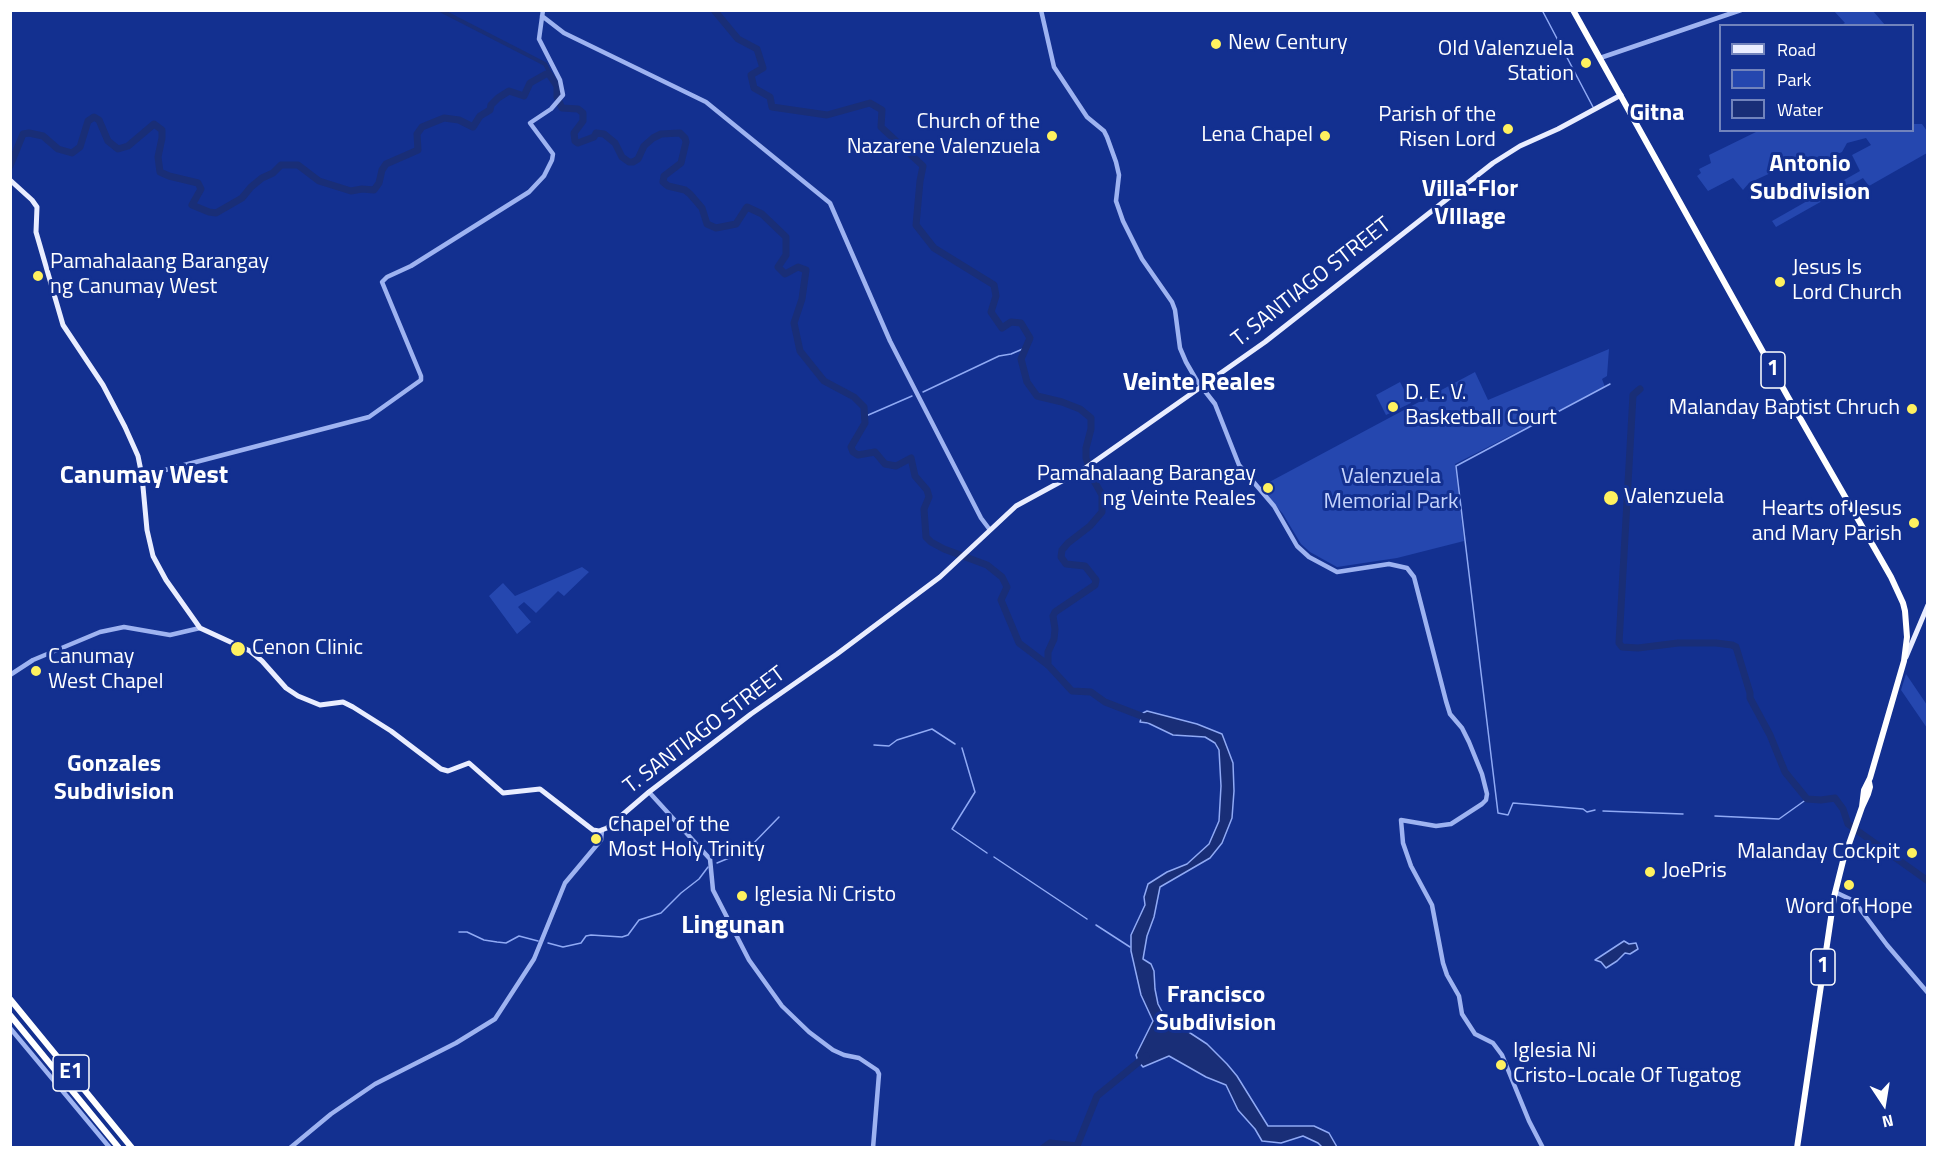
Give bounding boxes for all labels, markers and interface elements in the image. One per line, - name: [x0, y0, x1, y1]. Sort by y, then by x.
- legend: [1719, 24, 1914, 132]
- place label: New Century: [1228, 31, 1348, 57]
- text: Road: [1777, 36, 1816, 63]
- marker: New Century: [1209, 37, 1223, 51]
- place label: Old Valenzuela Station: [1438, 37, 1574, 88]
- marker: Old Valenzuela Station: [1579, 56, 1593, 70]
- text: Park: [1777, 66, 1811, 93]
- text: Water: [1777, 96, 1823, 123]
- district label: Gitna: [1629, 100, 1685, 128]
- place label: Parish of the Risen Lord: [1378, 103, 1496, 154]
- place label: Church of the Nazarene Valenzuela: [847, 110, 1040, 162]
- marker: Parish of the Risen Lord: [1501, 122, 1515, 136]
- place label: Lena Chapel: [1201, 123, 1313, 149]
- marker: Church of the Nazarene Valenzuela: [1045, 129, 1059, 143]
- marker: Lena Chapel: [1318, 129, 1332, 143]
- district label: Antonio Subdivision: [1750, 151, 1870, 207]
- district label: Villa-Flor VIllage: [1422, 176, 1518, 232]
- street label: T. SANTIAGO STREET: [1227, 213, 1397, 353]
- place label: Pamahalaang Barangay ng Canumay West: [50, 250, 269, 302]
- place label: Jesus Is Lord Church: [1792, 256, 1902, 308]
- marker: Pamahalaang Barangay ng Canumay West: [31, 269, 45, 283]
- marker: Jesus Is Lord Church: [1773, 275, 1787, 289]
- road number: 1: [1761, 352, 1785, 388]
- district label: Veinte Reales: [1123, 368, 1275, 400]
- place label: D. E. V. Basketball Court: [1405, 381, 1557, 433]
- place label: Malanday Baptist Chruch: [1669, 396, 1900, 422]
- marker: D. E. V. Basketball Court: [1386, 400, 1400, 414]
- marker: Malanday Baptist Chruch: [1905, 402, 1919, 416]
- district label: Canumay West: [60, 461, 228, 493]
- place label: Pamahalaang Barangay ng Veinte Reales: [1037, 462, 1256, 514]
- park label: Valenzuela Memorial Park: [1324, 465, 1458, 516]
- marker: Pamahalaang Barangay ng Veinte Reales: [1261, 481, 1275, 495]
- place label: Valenzuela: [1624, 485, 1724, 511]
- marker: Valenzuela: [1602, 489, 1620, 507]
- place label: Hearts of Jesus and Mary Parish: [1752, 497, 1902, 548]
- marker: Hearts of Jesus and Mary Parish: [1907, 516, 1921, 530]
- place label: Cenon Clinic: [252, 636, 363, 662]
- marker: Cenon Clinic: [229, 640, 247, 658]
- place label: Canumay West Chapel: [48, 645, 164, 696]
- street label: T. SANTIAGO STREET: [619, 662, 791, 800]
- marker: Canumay West Chapel: [29, 664, 43, 678]
- district label: Gonzales Subdivision: [54, 751, 174, 807]
- place label: Chapel of the Most Holy Trinity: [608, 813, 765, 864]
- marker: Chapel of the Most Holy Trinity: [589, 832, 603, 846]
- place label: Malanday Cockpit: [1737, 840, 1900, 866]
- marker: Malanday Cockpit: [1905, 846, 1919, 860]
- place label: JoePris: [1662, 859, 1727, 885]
- marker: JoePris: [1643, 865, 1657, 879]
- marker: Word of Hope: [1842, 878, 1856, 892]
- place label: Iglesia Ni Cristo: [754, 883, 896, 909]
- marker: Iglesia Ni Cristo: [735, 889, 749, 903]
- place label: Word of Hope: [1785, 895, 1913, 921]
- district label: Lingunan: [681, 911, 785, 943]
- road number: 1: [1811, 949, 1835, 985]
- district label: Francisco Subdivision: [1156, 982, 1276, 1038]
- place label: Iglesia Ni Cristo-Locale Of Tugatog: [1513, 1039, 1741, 1090]
- road number: E1: [53, 1055, 89, 1091]
- marker: Iglesia Ni Cristo-Locale Of Tugatog: [1494, 1058, 1508, 1072]
- north arrow: [1854, 1074, 1914, 1134]
- text: N: [1880, 1109, 1896, 1134]

